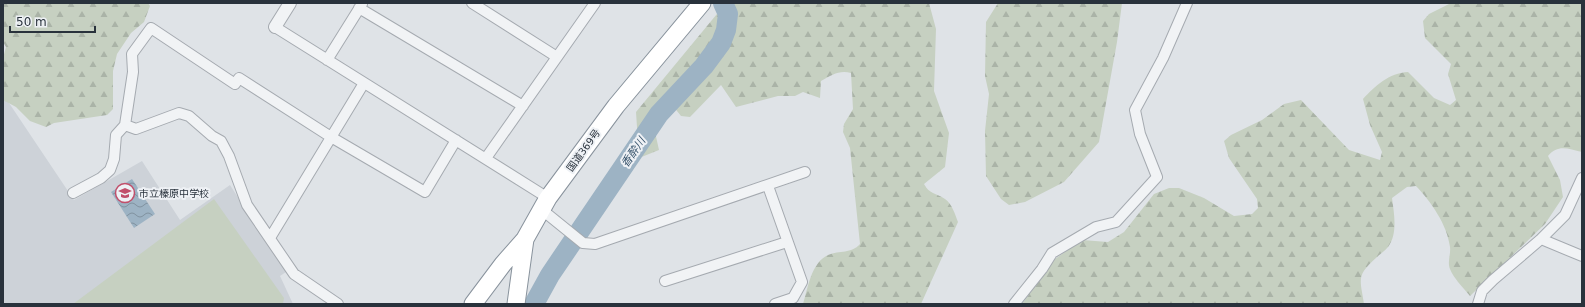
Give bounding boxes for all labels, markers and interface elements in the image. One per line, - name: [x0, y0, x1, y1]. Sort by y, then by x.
- scale bar: [10, 8, 95, 34]
- text: 50 m: [16, 15, 47, 29]
- street label: 国道369号: [565, 127, 602, 173]
- water label: 香酔川: [619, 134, 649, 170]
- school or university icon: 市立榛原中学校: [114, 182, 136, 204]
- place label: 市立榛原中学校: [139, 188, 209, 199]

